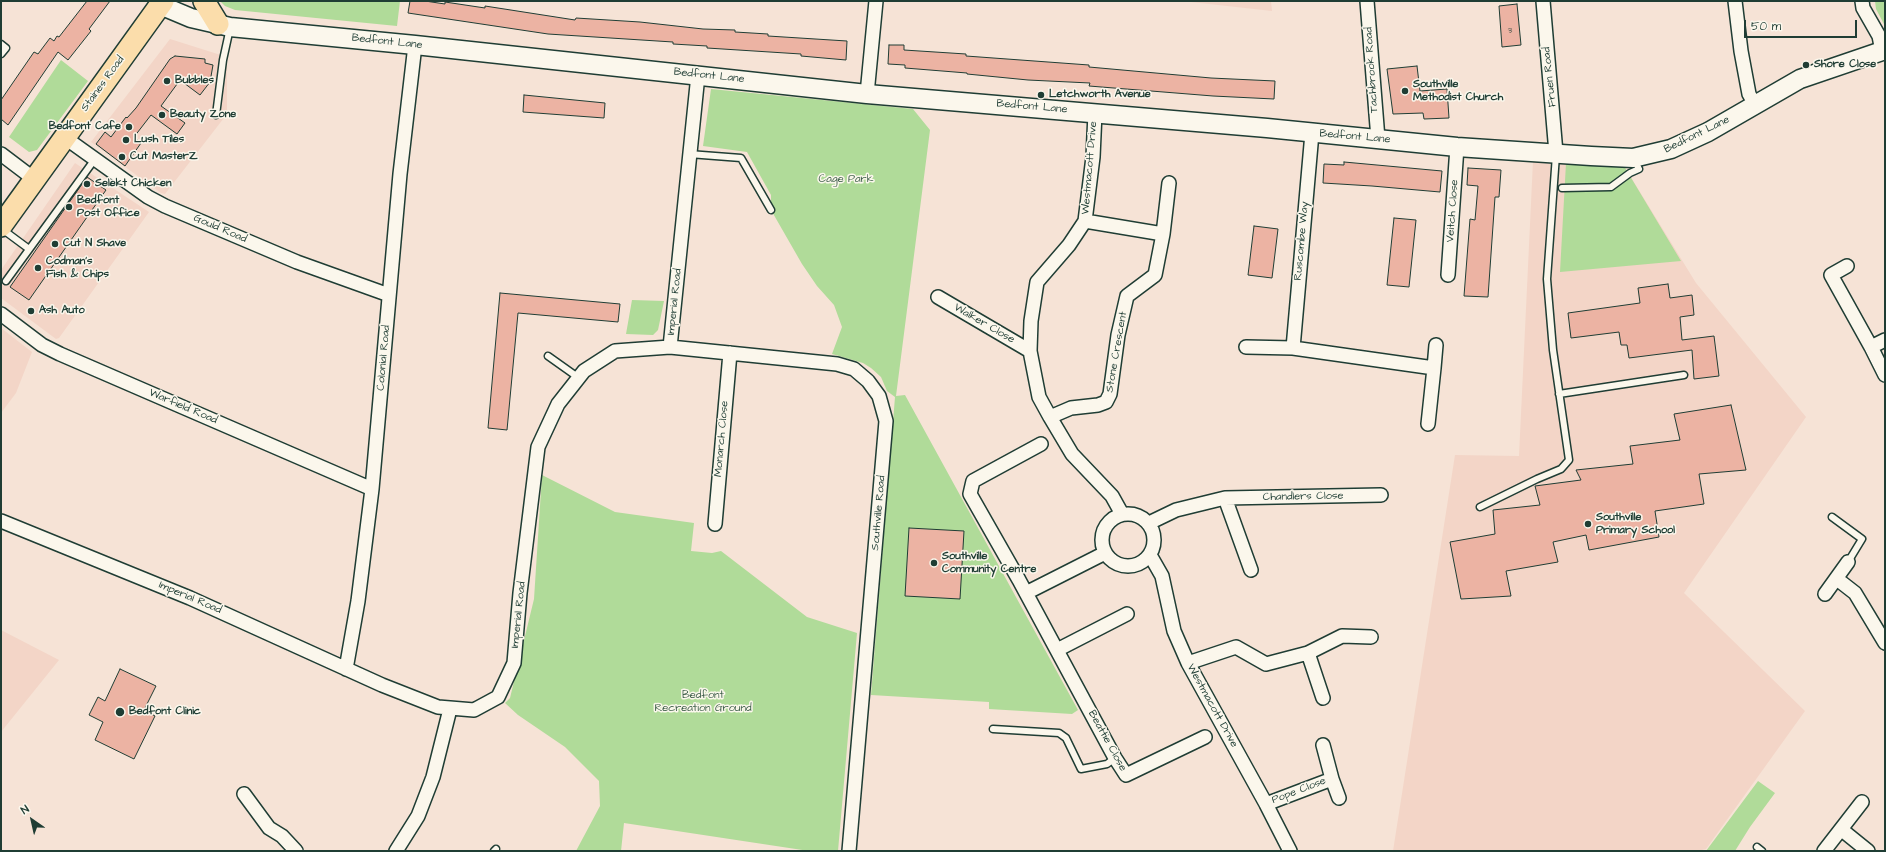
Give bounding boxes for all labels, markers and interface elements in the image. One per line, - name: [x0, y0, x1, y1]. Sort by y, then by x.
- scale bar: [1746, 12, 1859, 38]
- text: 50 m: [1751, 18, 1781, 35]
- house number: 3: [1508, 26, 1512, 36]
- street label: Tachbrook Road: [1362, 27, 1382, 113]
- street label: Bedfont Lane: [351, 32, 423, 52]
- street label: Fruen Road: [1540, 46, 1560, 108]
- street label: Staines Road: [78, 54, 128, 114]
- place label: Shore Close: [1814, 58, 1876, 72]
- marker: Shore Close: [1801, 60, 1811, 70]
- street label: Bedfont Lane: [673, 66, 745, 86]
- place label: Bubbles: [175, 74, 214, 88]
- marker: Bubbles: [162, 76, 172, 86]
- place label: Southville Methodist Church: [1413, 78, 1503, 104]
- marker: Southville Methodist Church: [1400, 86, 1410, 96]
- place label: Letchworth Avenue: [1049, 88, 1151, 102]
- marker: Letchworth Avenue: [1036, 90, 1046, 100]
- street label: Bedfont Lane: [996, 97, 1068, 117]
- place label: Beauty Zone: [170, 108, 236, 122]
- marker: Beauty Zone: [157, 110, 167, 120]
- street label: Bedfont Lane: [1662, 113, 1732, 157]
- place label: Bedfont Cafe: [49, 120, 121, 134]
- street label: Westmacott Drive: [1079, 121, 1101, 215]
- marker: Bedfont Cafe: [124, 122, 134, 132]
- street label: Bedfont Lane: [1319, 127, 1391, 147]
- place label: Lush Tiles: [134, 133, 184, 147]
- marker: Lush Tiles: [121, 135, 131, 145]
- place label: Cut MasterZ: [130, 150, 198, 164]
- marker: Cut MasterZ: [117, 152, 127, 162]
- park label: Cage Park: [819, 173, 873, 187]
- place label: Selekt Chicken: [95, 177, 171, 191]
- marker: Selekt Chicken: [82, 179, 92, 189]
- street label: Veitch Close: [1444, 179, 1462, 243]
- place label: Bedfont Post Office: [77, 194, 140, 220]
- street label: Ruscombe Way: [1292, 201, 1312, 281]
- marker: Bedfont Post Office: [64, 202, 74, 212]
- street label: Gould Road: [191, 212, 249, 246]
- place label: Cut N Shave: [63, 237, 126, 251]
- marker: Cut N Shave: [50, 239, 60, 249]
- place label: Codman's Fish & Chips: [46, 255, 109, 281]
- marker: Codman's Fish & Chips: [33, 263, 43, 273]
- street label: Imperial Road: [665, 268, 685, 336]
- street label: Walker Close: [951, 301, 1017, 347]
- place label: Ash Auto: [39, 304, 85, 318]
- marker: Ash Auto: [26, 306, 36, 316]
- street label: Stone Crescent: [1103, 311, 1131, 393]
- street label: Colonial Road: [375, 325, 393, 391]
- street label: Warfield Road: [147, 387, 219, 427]
- street label: Monarch Close: [712, 400, 732, 478]
- street label: Southville Road: [869, 475, 889, 551]
- street label: Chandlers Close: [1262, 490, 1344, 504]
- place label: Southville Primary School: [1596, 511, 1675, 537]
- marker: Southville Primary School: [1583, 519, 1593, 529]
- place label: Southville Community Centre: [942, 550, 1036, 576]
- marker: Southville Community Centre: [929, 558, 939, 568]
- street label: Imperial Road: [157, 579, 223, 617]
- street label: Imperial Road: [509, 581, 529, 649]
- street label: Westmacott Drive: [1184, 662, 1240, 750]
- park label: Bedfont Recreation Ground: [654, 689, 752, 715]
- place label: Bedfont Clinic: [129, 705, 201, 719]
- marker: Bedfont Clinic: [114, 706, 126, 718]
- street label: Beattie Close: [1085, 708, 1129, 774]
- street label: Pope Close: [1270, 775, 1328, 807]
- north arrow: [12, 800, 52, 840]
- text: N: [18, 801, 32, 818]

